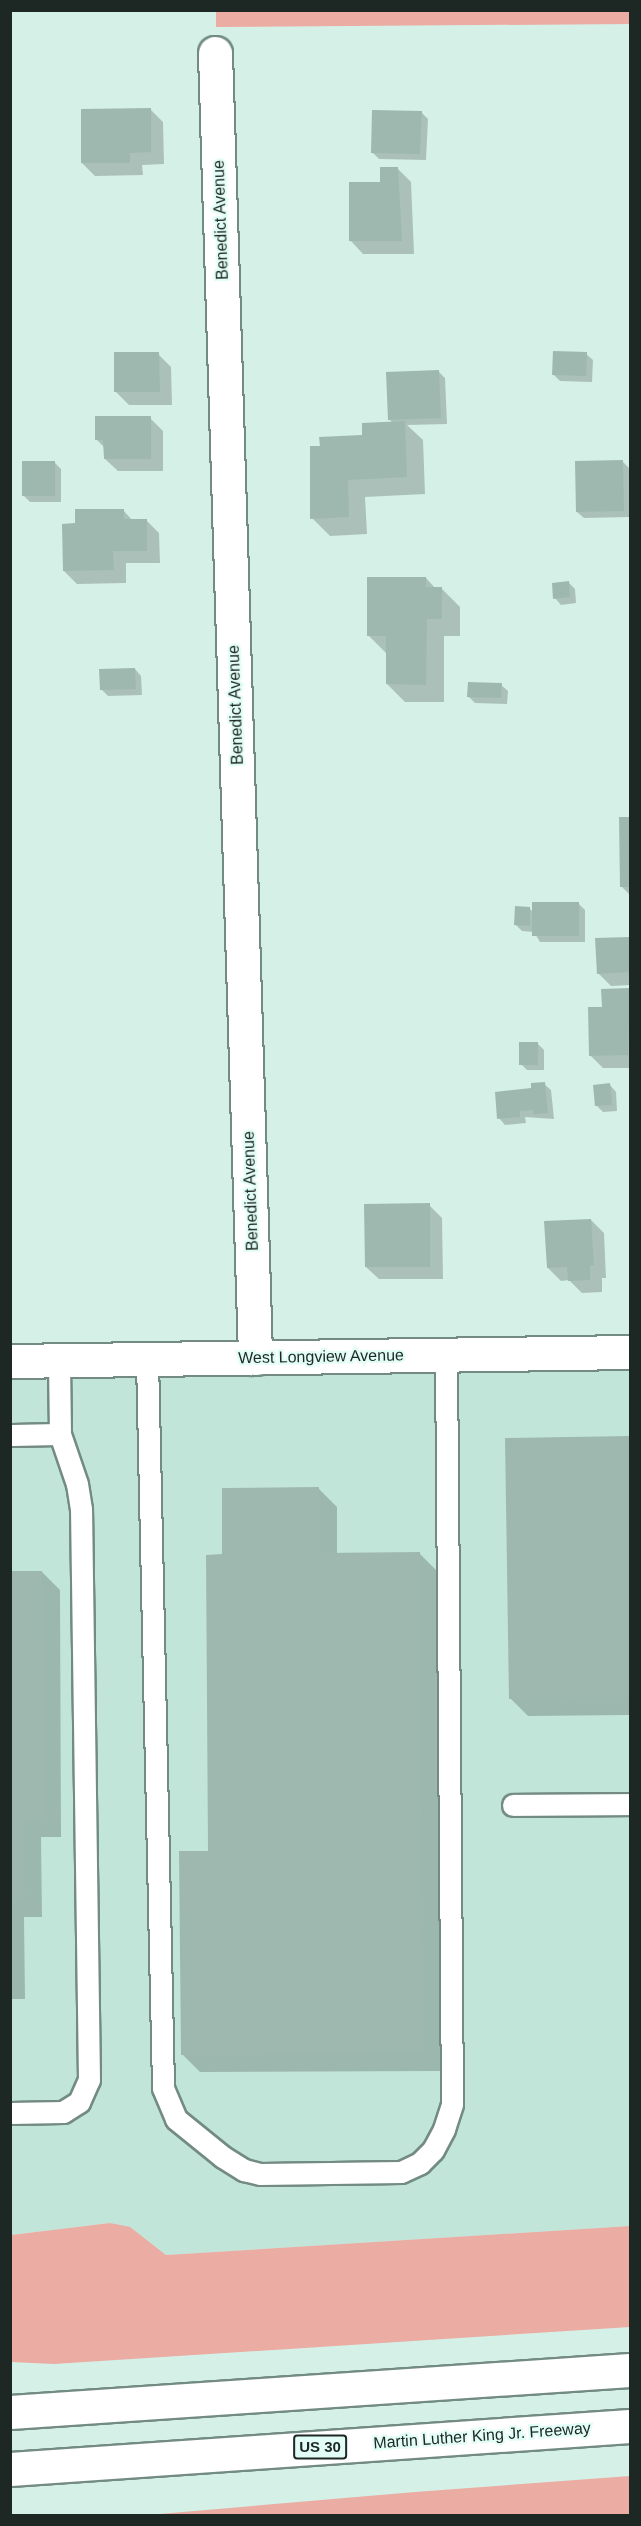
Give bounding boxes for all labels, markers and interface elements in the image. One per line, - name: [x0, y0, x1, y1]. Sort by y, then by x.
- street label: Benedict Avenue: [209, 159, 233, 281]
- street label: Benedict Avenue: [224, 644, 248, 766]
- street label: Benedict Avenue: [239, 1130, 263, 1252]
- street label: West Longview Avenue: [238, 1346, 404, 1368]
- street label: Martin Luther King Jr. Freeway: [373, 2419, 591, 2453]
- road number: US 30: [293, 2435, 347, 2459]

